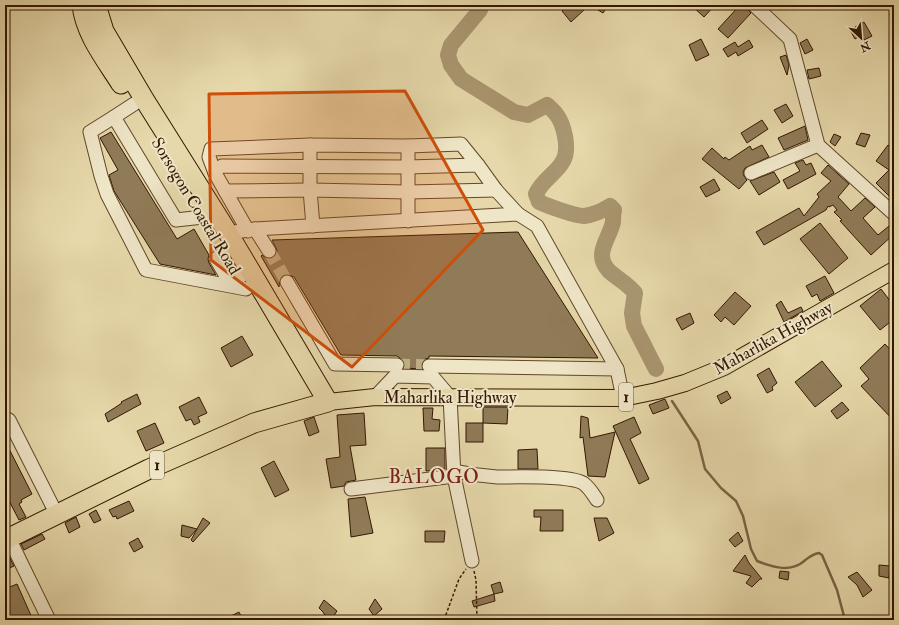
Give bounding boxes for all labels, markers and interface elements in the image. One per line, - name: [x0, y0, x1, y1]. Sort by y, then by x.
- north arrow: [841, 18, 881, 58]
- text: N: [857, 38, 873, 55]
- street label: Sorsogon Coastal Road: [147, 134, 246, 279]
- street label: Maharlika Highway: [710, 296, 837, 380]
- road number: 1: [619, 383, 633, 411]
- street label: Maharlika Highway: [383, 387, 517, 409]
- road number: 1: [150, 451, 164, 479]
- district label: BALOGO: [388, 465, 480, 489]

